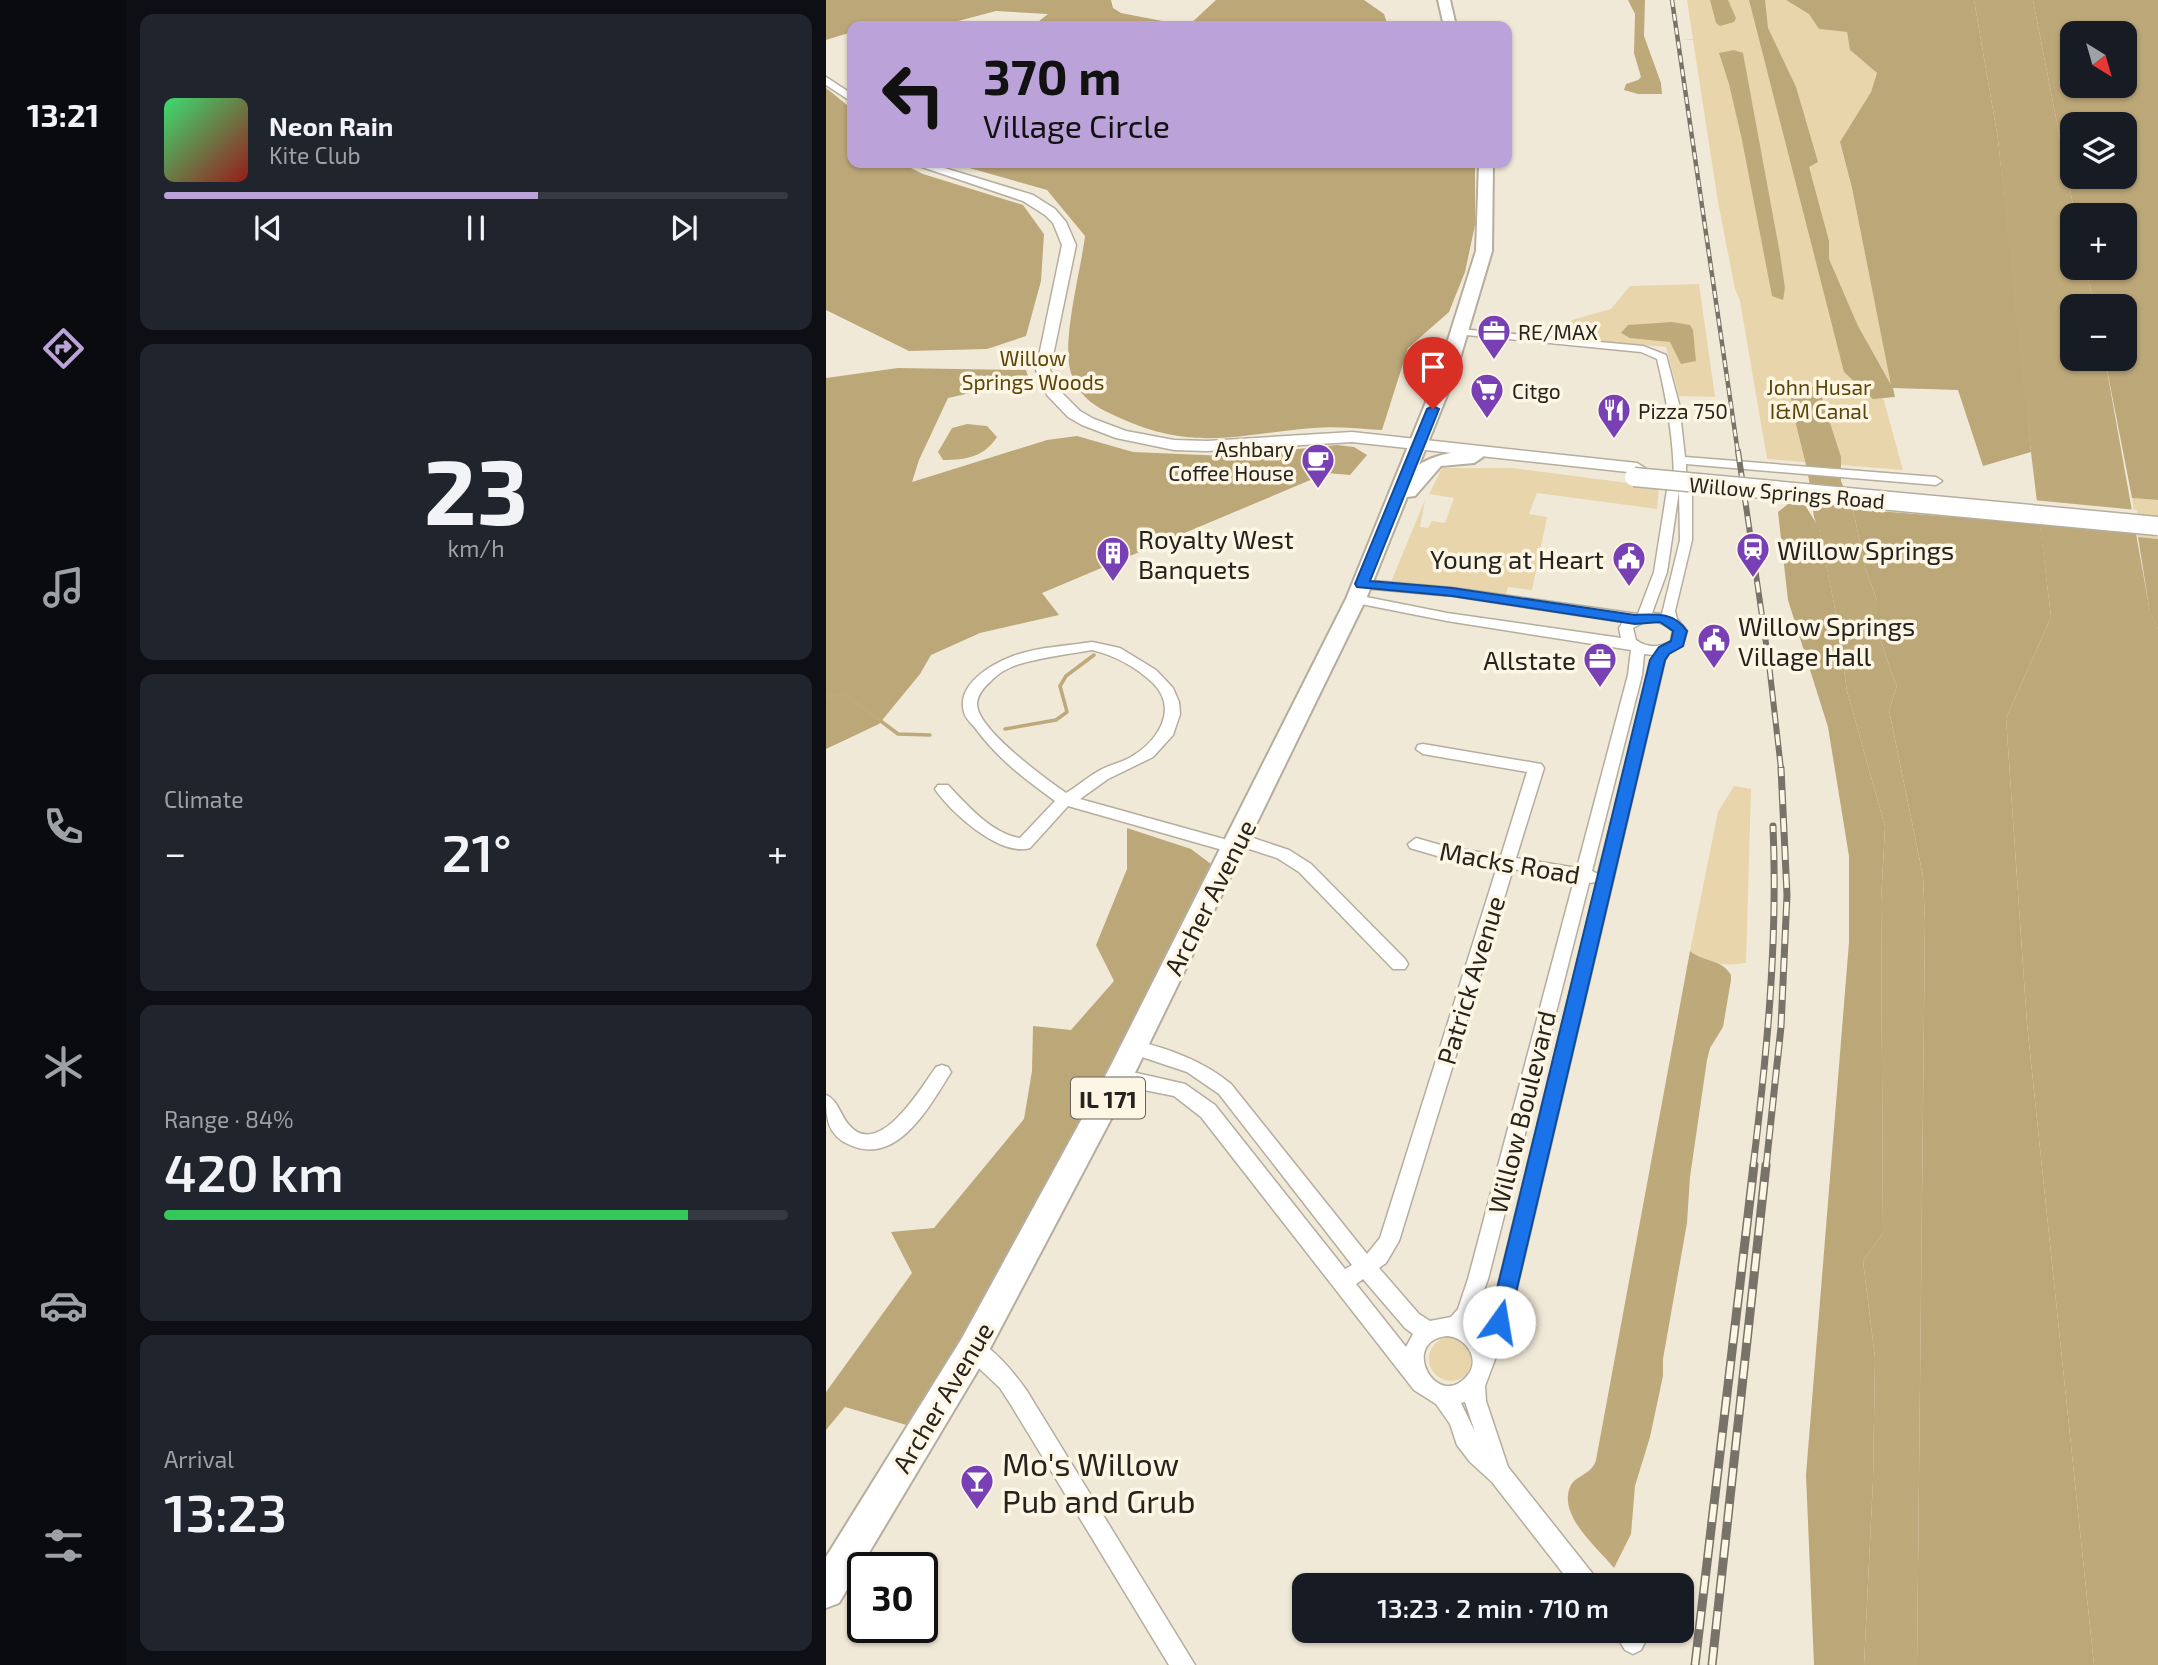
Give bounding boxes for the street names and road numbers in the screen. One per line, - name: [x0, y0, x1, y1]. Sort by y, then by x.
- street label: Willow Springs Road: [1688, 471, 1886, 513]
- street label: Archer Avenue: [1157, 814, 1261, 980]
- street label: Macks Road: [1437, 834, 1583, 890]
- street label: Patrick Avenue: [1430, 892, 1510, 1068]
- street label: Willow Boulevard: [1481, 1007, 1561, 1217]
- road number: IL 171: [1071, 1078, 1145, 1118]
- street label: Archer Avenue: [885, 1316, 999, 1478]

